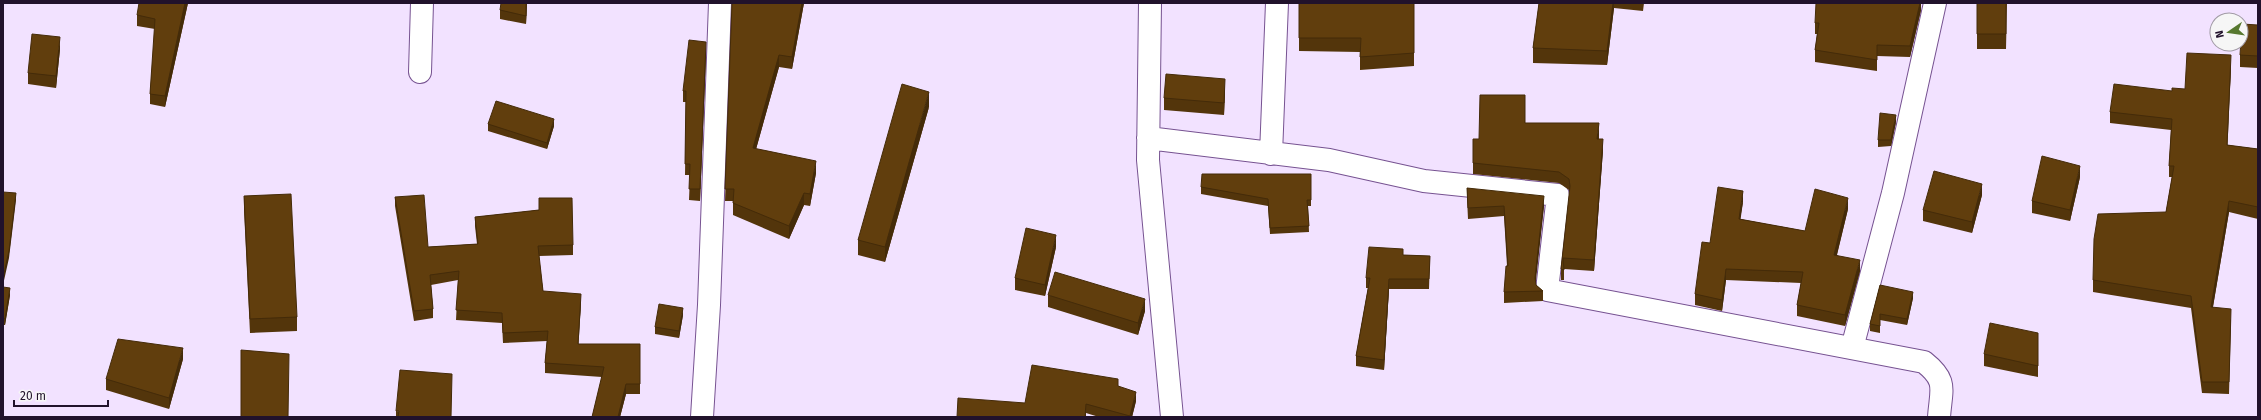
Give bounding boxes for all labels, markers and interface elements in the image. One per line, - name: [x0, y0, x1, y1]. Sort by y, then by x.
- north arrow: [2209, 12, 2249, 52]
- text: N: [2213, 29, 2227, 39]
- scale bar: [14, 382, 108, 408]
- text: 20 m: [20, 389, 46, 403]

